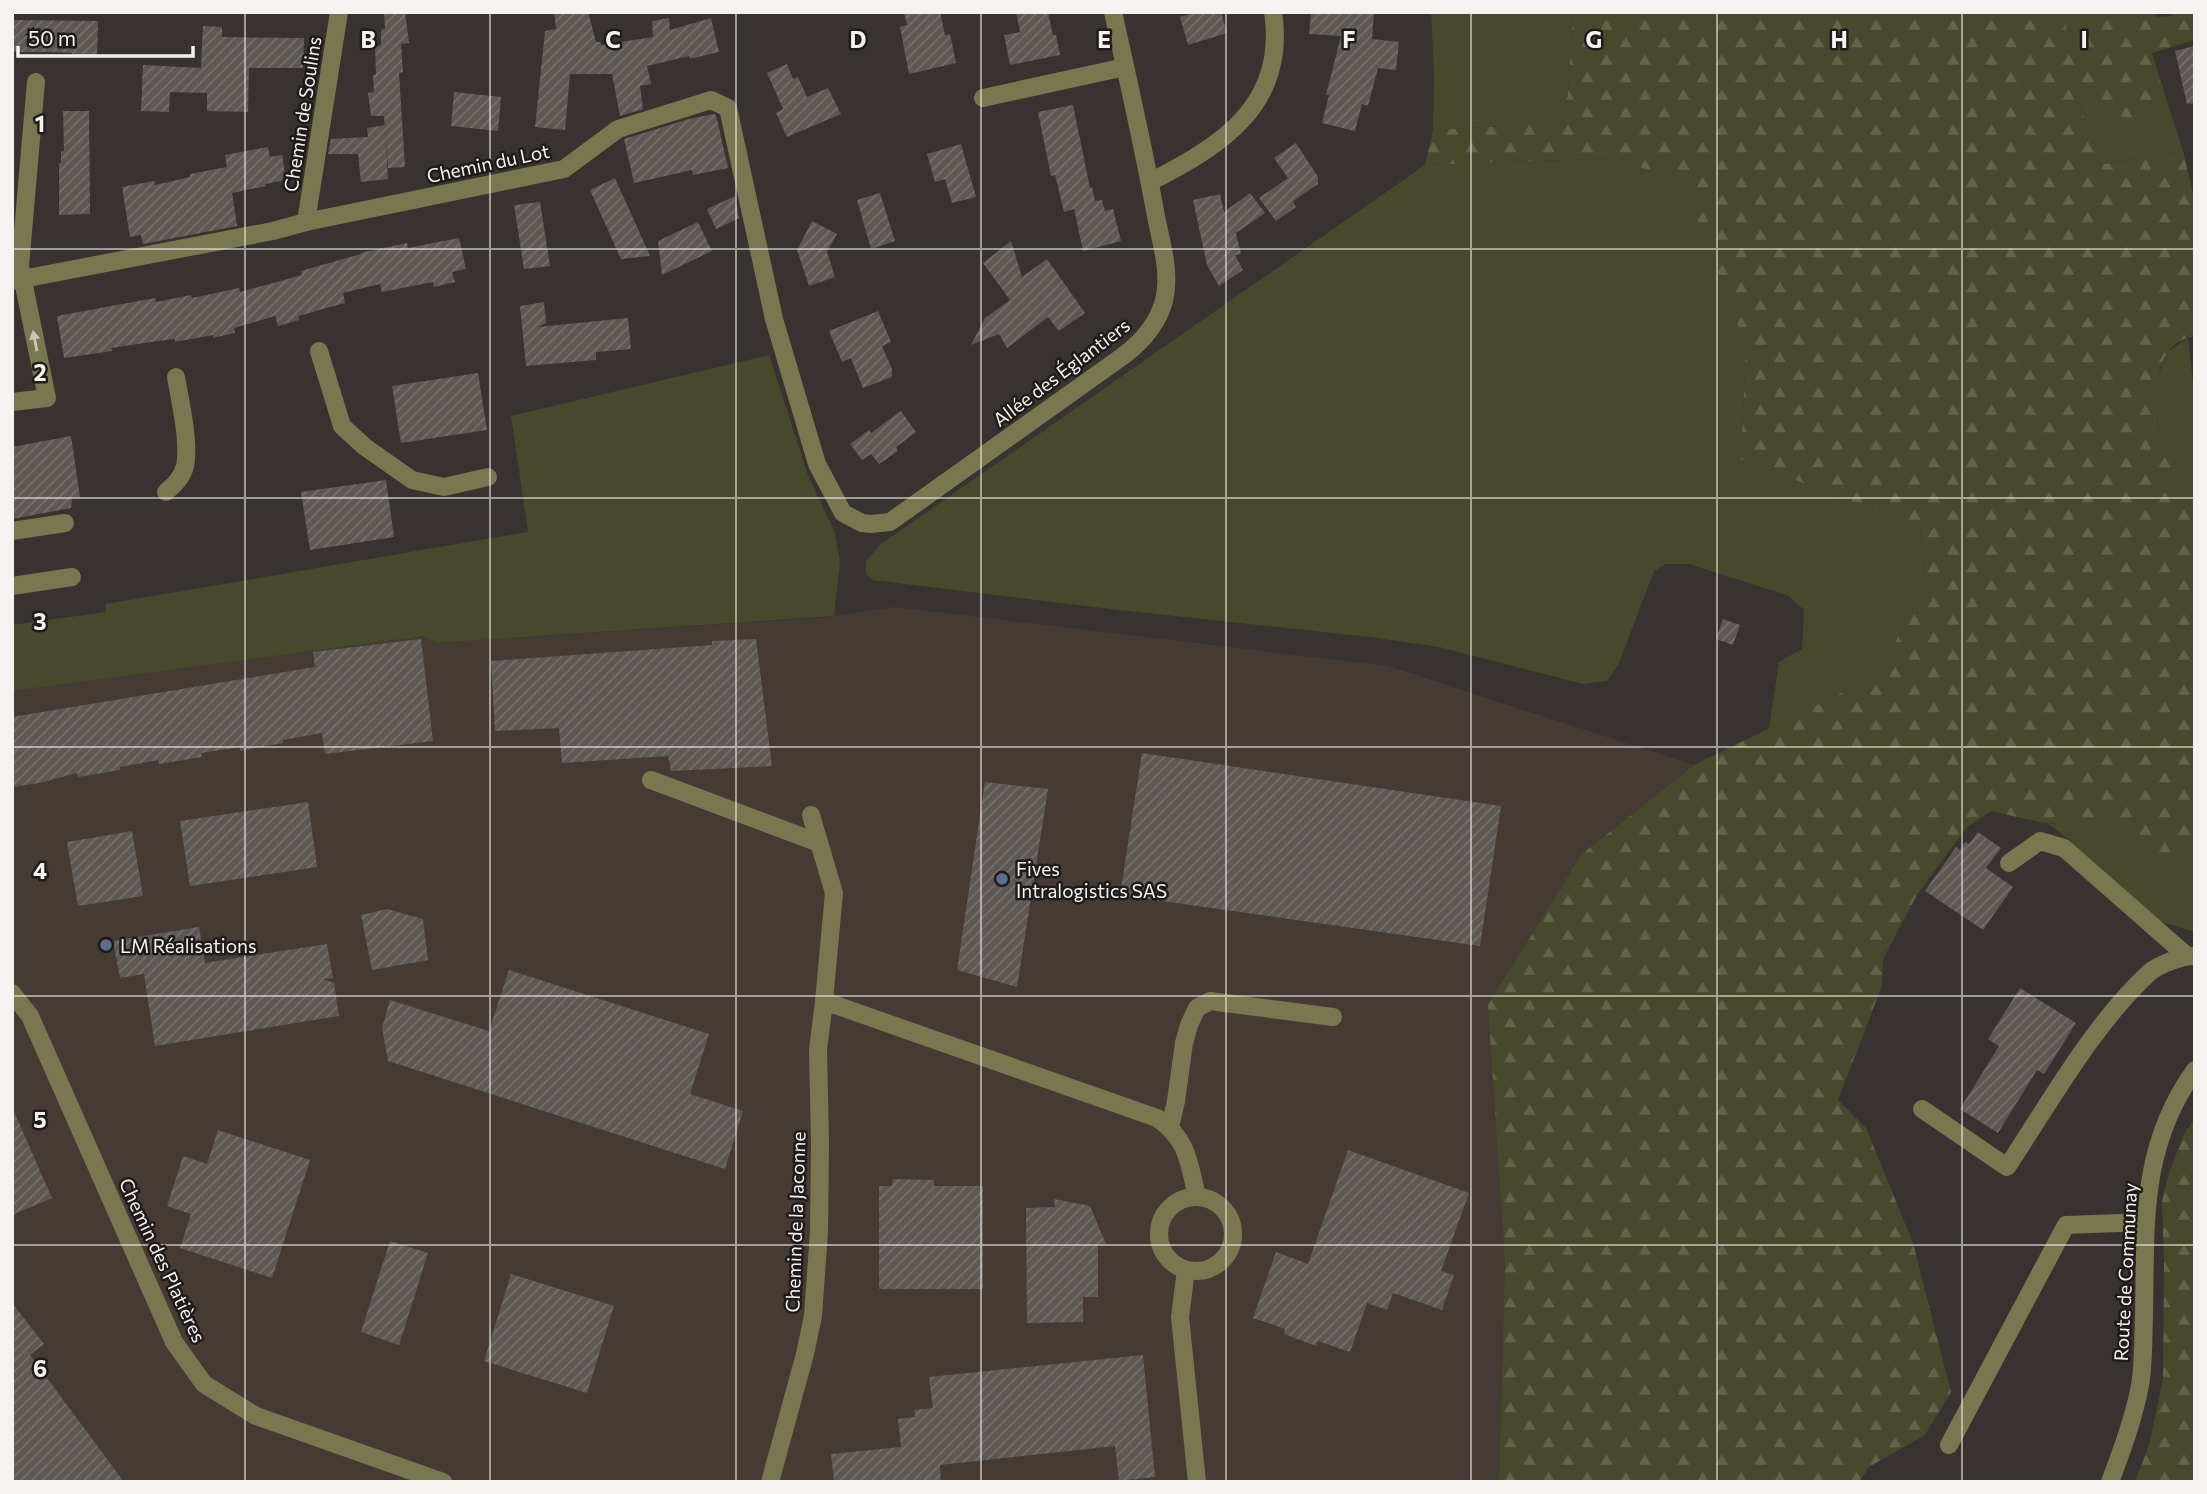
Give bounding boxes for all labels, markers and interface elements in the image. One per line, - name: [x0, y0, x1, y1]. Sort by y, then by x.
- scale bar: [18, 14, 192, 58]
- text: 50 m: [28, 25, 76, 50]
- text: B: [360, 25, 376, 53]
- text: C: [605, 25, 621, 53]
- text: D: [850, 25, 867, 53]
- text: E: [1097, 25, 1111, 53]
- text: F: [1342, 25, 1356, 53]
- text: G: [1586, 25, 1602, 53]
- text: H: [1830, 25, 1848, 53]
- text: I: [2080, 25, 2088, 53]
- street label: Chemin de Soulins: [278, 35, 326, 193]
- text: 1: [35, 109, 45, 137]
- street label: Chemin du Lot: [424, 139, 552, 187]
- street label: Allée des Églantiers: [988, 313, 1134, 431]
- one-way arrow: [29, 330, 40, 352]
- text: 2: [33, 358, 47, 386]
- text: 3: [33, 607, 47, 635]
- text: 4: [33, 856, 47, 884]
- place label: Fives Intralogistics SAS: [1016, 857, 1167, 902]
- marker: Fives Intralogistics SAS: [994, 871, 1010, 887]
- place label: LM Réalisations: [120, 934, 257, 957]
- marker: LM Réalisations: [98, 937, 114, 953]
- text: 5: [33, 1105, 47, 1133]
- street label: Chemin de la Jaconne: [780, 1131, 810, 1313]
- street label: Chemin des Platières: [115, 1174, 211, 1346]
- street label: Route de Communay: [2109, 1182, 2141, 1362]
- text: 6: [33, 1354, 47, 1382]

